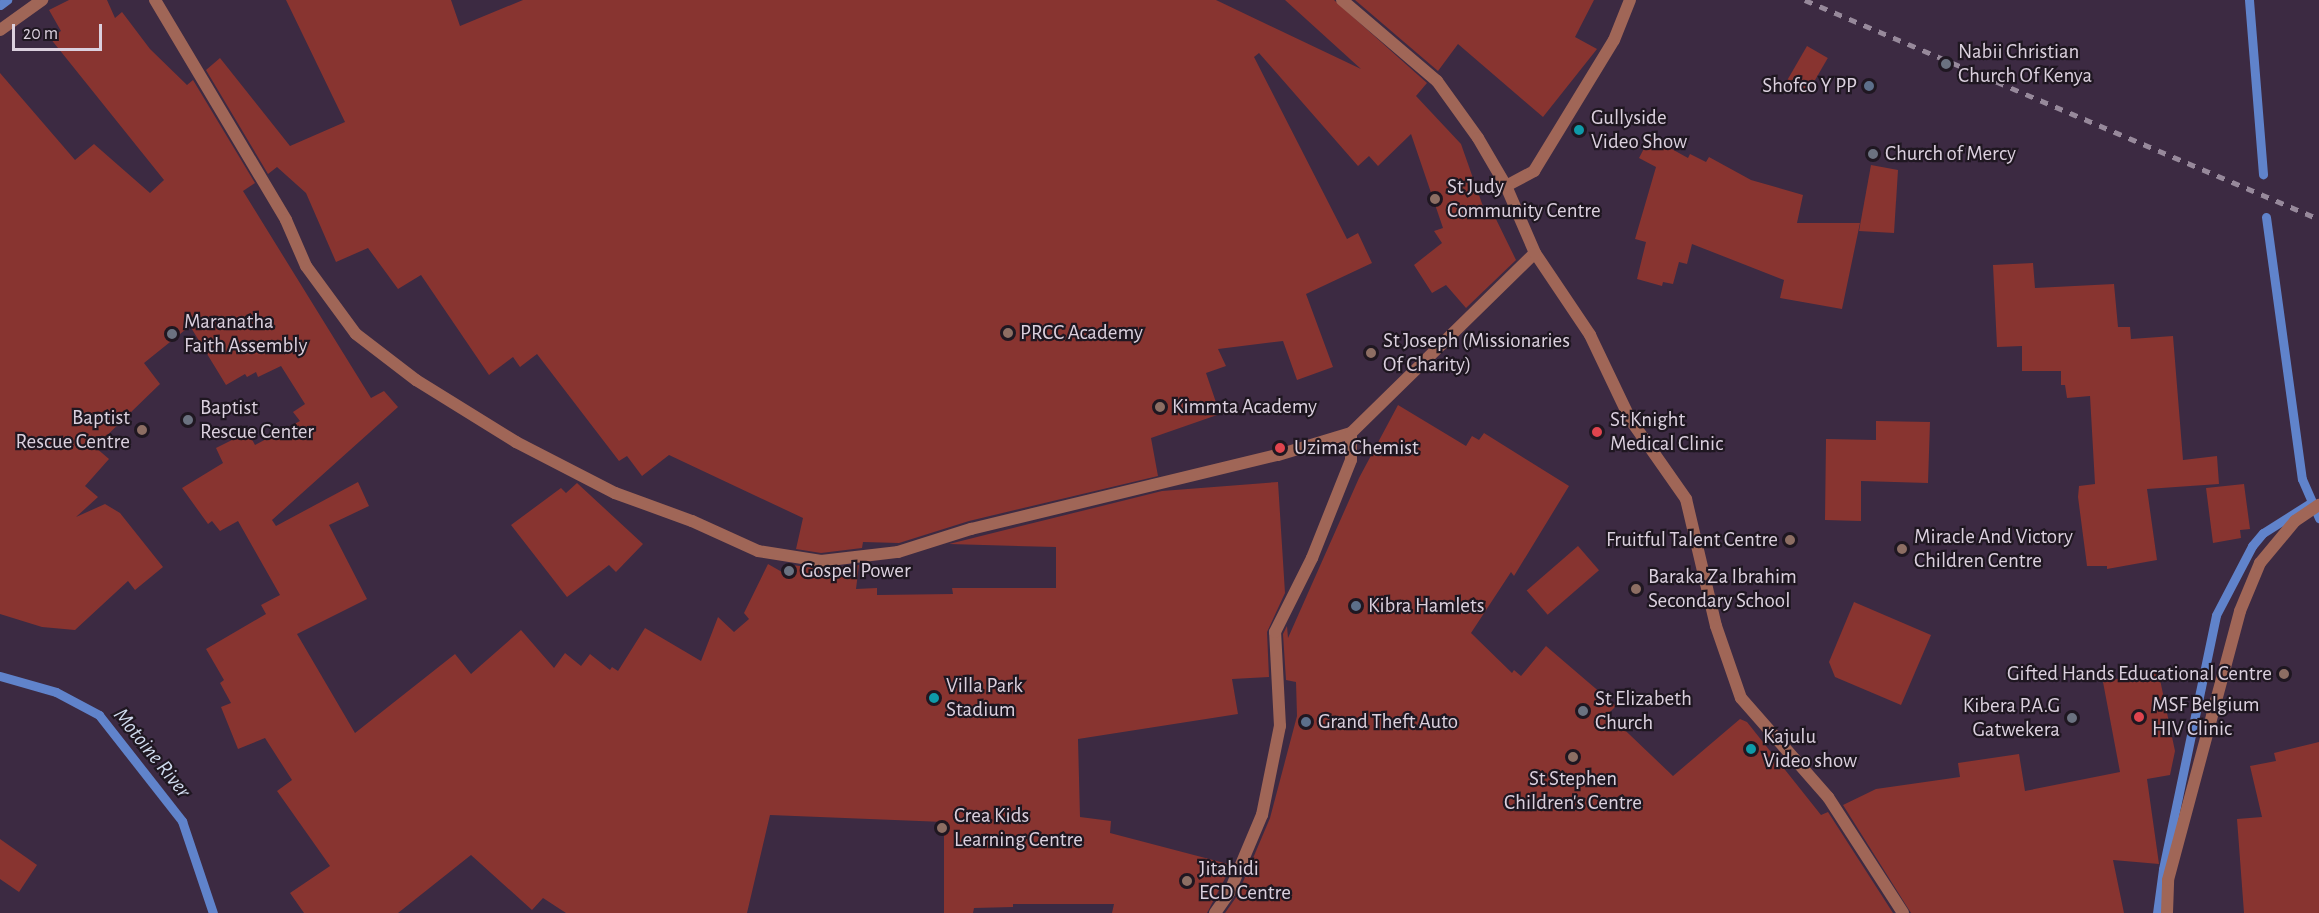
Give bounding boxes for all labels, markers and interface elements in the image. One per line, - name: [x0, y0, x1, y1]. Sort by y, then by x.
- scale bar: [15, 12, 105, 50]
- text: 20 m: [23, 25, 58, 43]
- place label: Nabii Christian Church Of Kenya: [1958, 39, 2092, 89]
- marker: Nabii Christian Church Of Kenya: [1939, 57, 1953, 71]
- place label: Shofco Y PP: [1762, 73, 1857, 99]
- marker: Shofco Y PP: [1862, 79, 1876, 93]
- place label: Gullyside Video Show: [1591, 105, 1687, 155]
- marker: Gullyside Video Show: [1572, 123, 1586, 137]
- place label: Church of Mercy: [1885, 141, 2016, 167]
- marker: Church of Mercy: [1866, 147, 1880, 161]
- place label: St Judy Community Centre: [1447, 174, 1601, 224]
- marker: St Judy Community Centre: [1428, 192, 1442, 206]
- place label: Maranatha Faith Assembly: [184, 309, 307, 359]
- place label: PRCC Academy: [1020, 320, 1143, 346]
- marker: PRCC Academy: [1001, 326, 1015, 340]
- marker: Maranatha Faith Assembly: [165, 327, 179, 341]
- place label: St Joseph (Missionaries Of Charity): [1383, 328, 1570, 378]
- marker: St Joseph (Missionaries Of Charity): [1364, 346, 1378, 360]
- place label: Kimmta Academy: [1172, 394, 1317, 420]
- place label: Baptist Rescue Center: [200, 395, 314, 445]
- marker: Kimmta Academy: [1153, 400, 1167, 414]
- place label: Baptist Rescue Centre: [16, 405, 130, 455]
- place label: St Knight Medical Clinic: [1610, 407, 1723, 457]
- marker: Baptist Rescue Center: [181, 413, 195, 427]
- marker: Baptist Rescue Centre: [135, 423, 149, 437]
- marker: St Knight Medical Clinic: [1588, 423, 1606, 441]
- place label: Uzima Chemist: [1294, 435, 1419, 461]
- marker: Uzima Chemist: [1271, 439, 1289, 457]
- place label: Miracle And Victory Children Centre: [1914, 524, 2073, 574]
- place label: Fruitful Talent Centre: [1606, 527, 1778, 553]
- marker: Fruitful Talent Centre: [1783, 533, 1797, 547]
- marker: Miracle And Victory Children Centre: [1895, 542, 1909, 556]
- place label: Gospel Power: [801, 558, 911, 584]
- marker: Gospel Power: [782, 564, 796, 578]
- place label: Baraka Za Ibrahim Secondary School: [1648, 564, 1797, 614]
- marker: Baraka Za Ibrahim Secondary School: [1629, 582, 1643, 596]
- place label: Kibra Hamlets: [1368, 593, 1484, 619]
- marker: Kibra Hamlets: [1349, 599, 1363, 613]
- place label: Gifted Hands Educational Centre: [2007, 661, 2272, 687]
- marker: Gifted Hands Educational Centre: [2277, 667, 2291, 681]
- place label: Villa Park Stadium: [946, 673, 1023, 723]
- place label: St Elizabeth Church: [1595, 686, 1692, 736]
- marker: Villa Park Stadium: [927, 691, 941, 705]
- place label: MSF Belgium HIV Clinic: [2152, 692, 2260, 742]
- place label: Kibera P.A.G Gatwekera: [1963, 693, 2060, 743]
- water label: Motoine River: [108, 703, 196, 803]
- marker: St Elizabeth Church: [1576, 704, 1590, 718]
- marker: MSF Belgium HIV Clinic: [2130, 708, 2148, 726]
- place label: Grand Theft Auto: [1318, 709, 1458, 735]
- marker: Kibera P.A.G Gatwekera: [2065, 711, 2079, 725]
- marker: Grand Theft Auto: [1299, 715, 1313, 729]
- place label: Kajulu Video show: [1763, 724, 1857, 774]
- marker: Kajulu Video show: [1744, 742, 1758, 756]
- marker: St Stephen Children's Centre: [1566, 750, 1580, 764]
- place label: St Stephen Children's Centre: [1504, 766, 1642, 816]
- place label: Crea Kids Learning Centre: [954, 803, 1083, 853]
- marker: Crea Kids Learning Centre: [935, 821, 949, 835]
- place label: Jitahidi ECD Centre: [1199, 856, 1291, 906]
- marker: Jitahidi ECD Centre: [1180, 874, 1194, 888]

